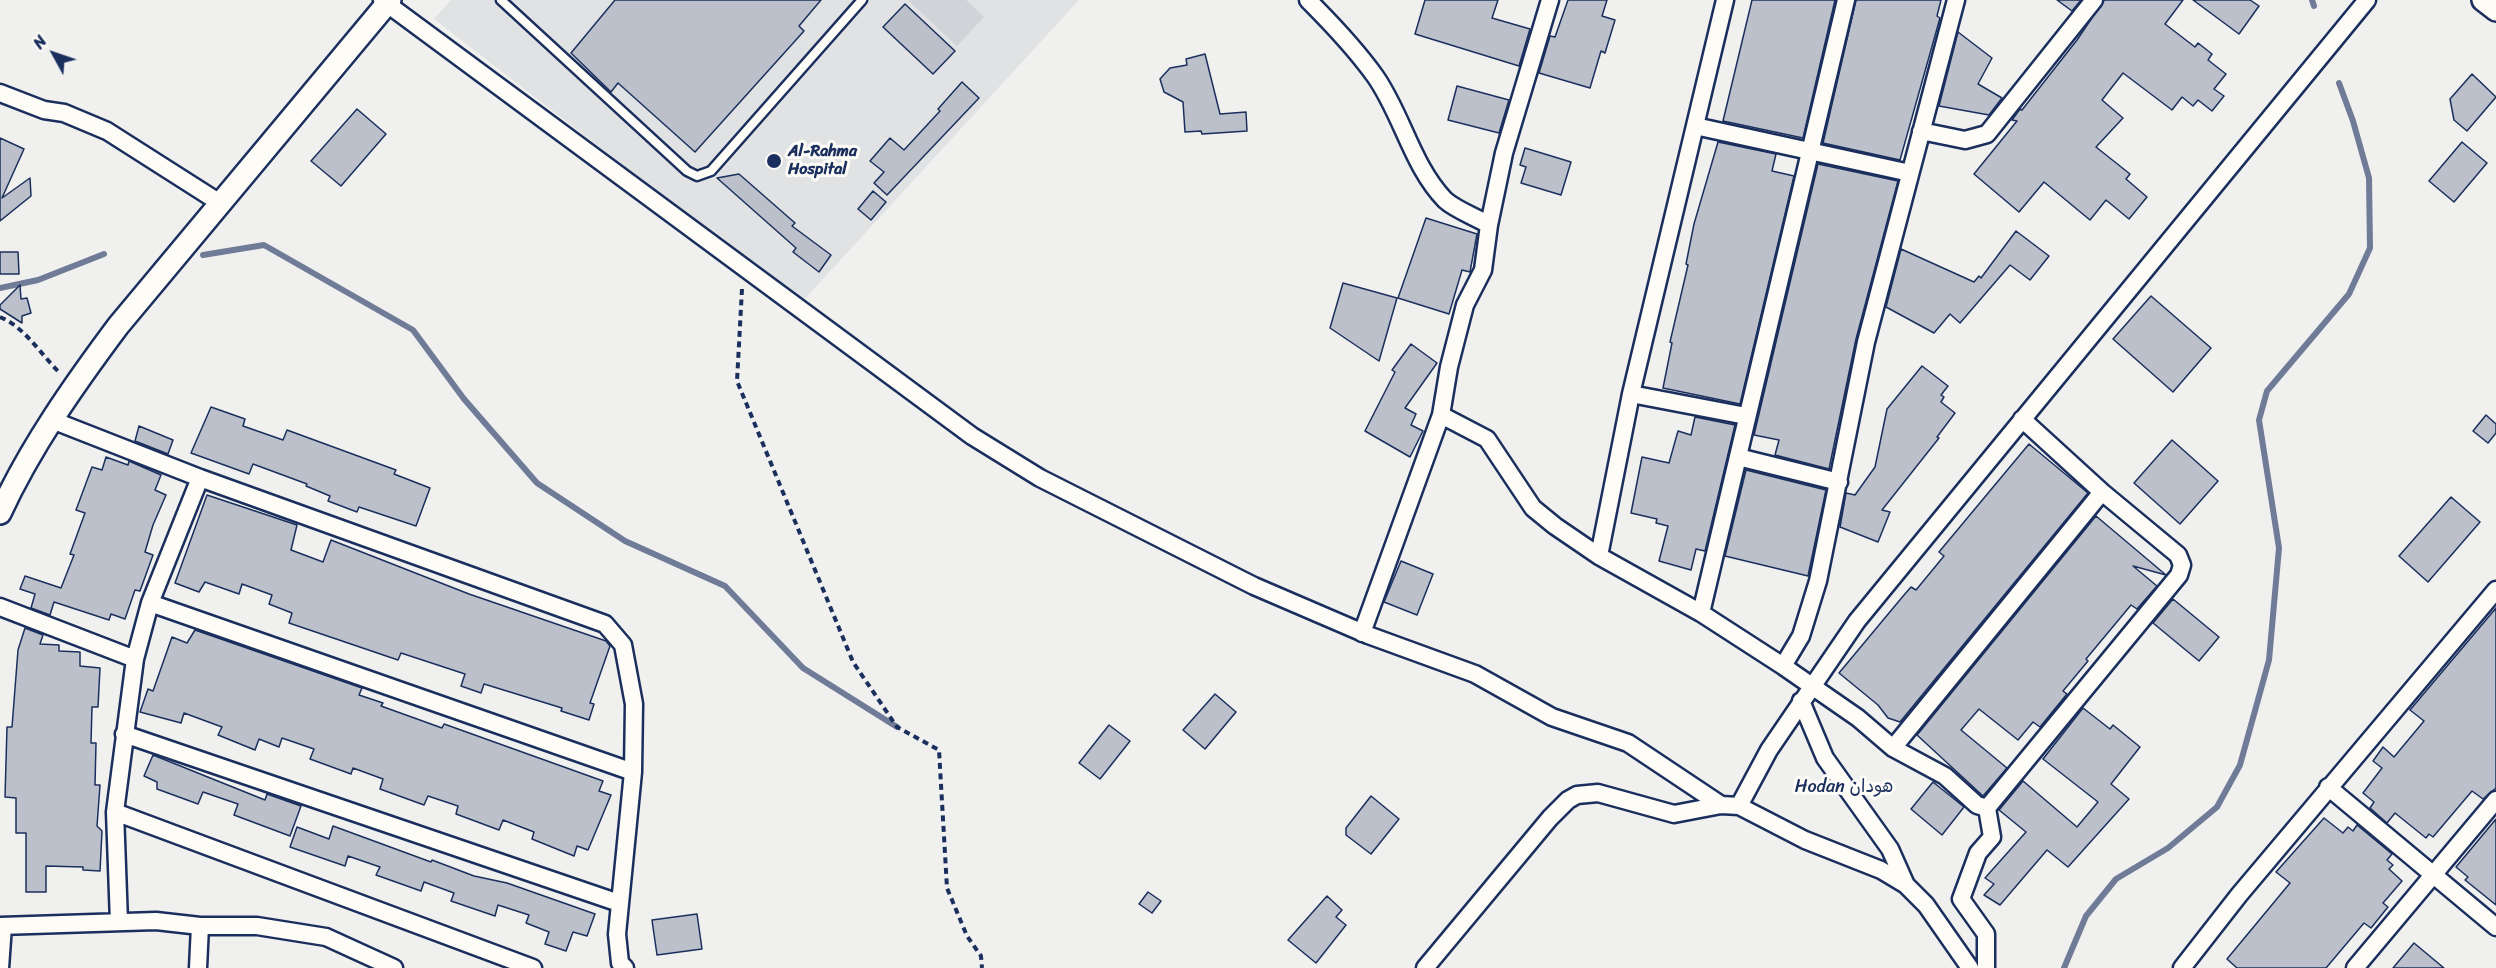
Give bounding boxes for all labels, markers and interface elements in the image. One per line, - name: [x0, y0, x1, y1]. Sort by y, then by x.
- north arrow: [24, 24, 84, 84]
- text: N: [25, 29, 55, 56]
- place label: Al-Rahma Hospital: [788, 142, 857, 180]
- marker: Al-Rahma Hospital: [765, 152, 783, 170]
- district label: Hodan هودان: [1795, 776, 1893, 798]

